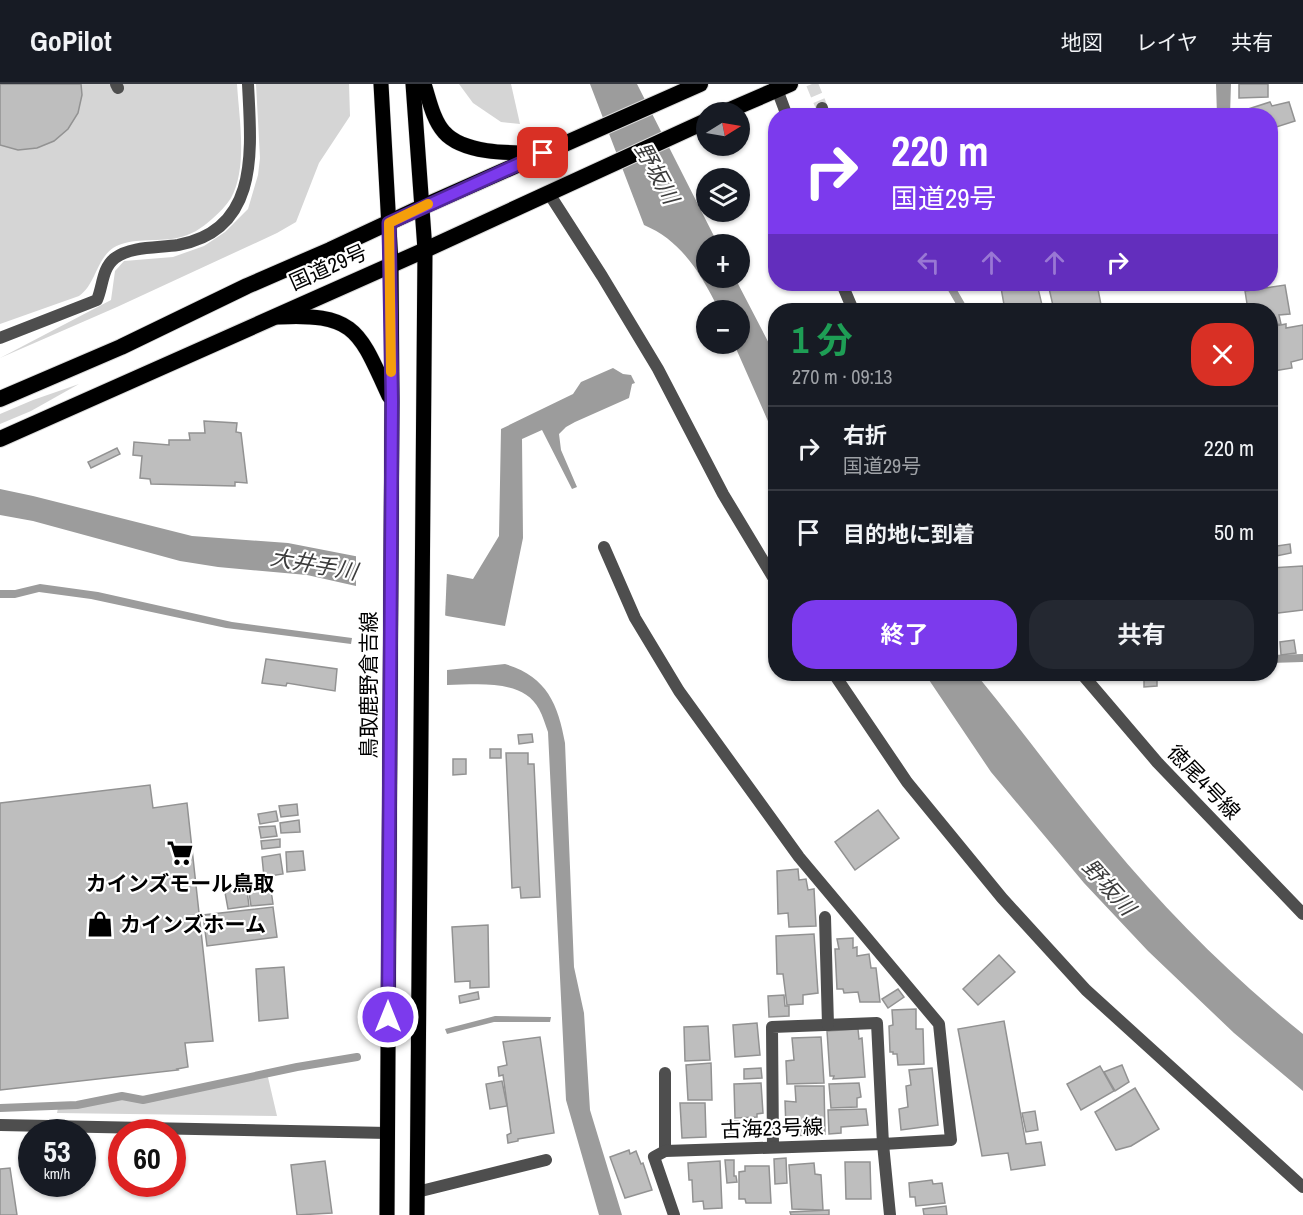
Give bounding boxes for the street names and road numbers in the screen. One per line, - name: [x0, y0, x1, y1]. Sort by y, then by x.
- street label: 国道29号: [285, 237, 371, 297]
- street label: 鳥取鹿野倉吉線: [354, 612, 383, 759]
- street label: 徳尾4号線: [1161, 738, 1247, 826]
- street label: 古海23号線: [720, 1112, 824, 1144]

